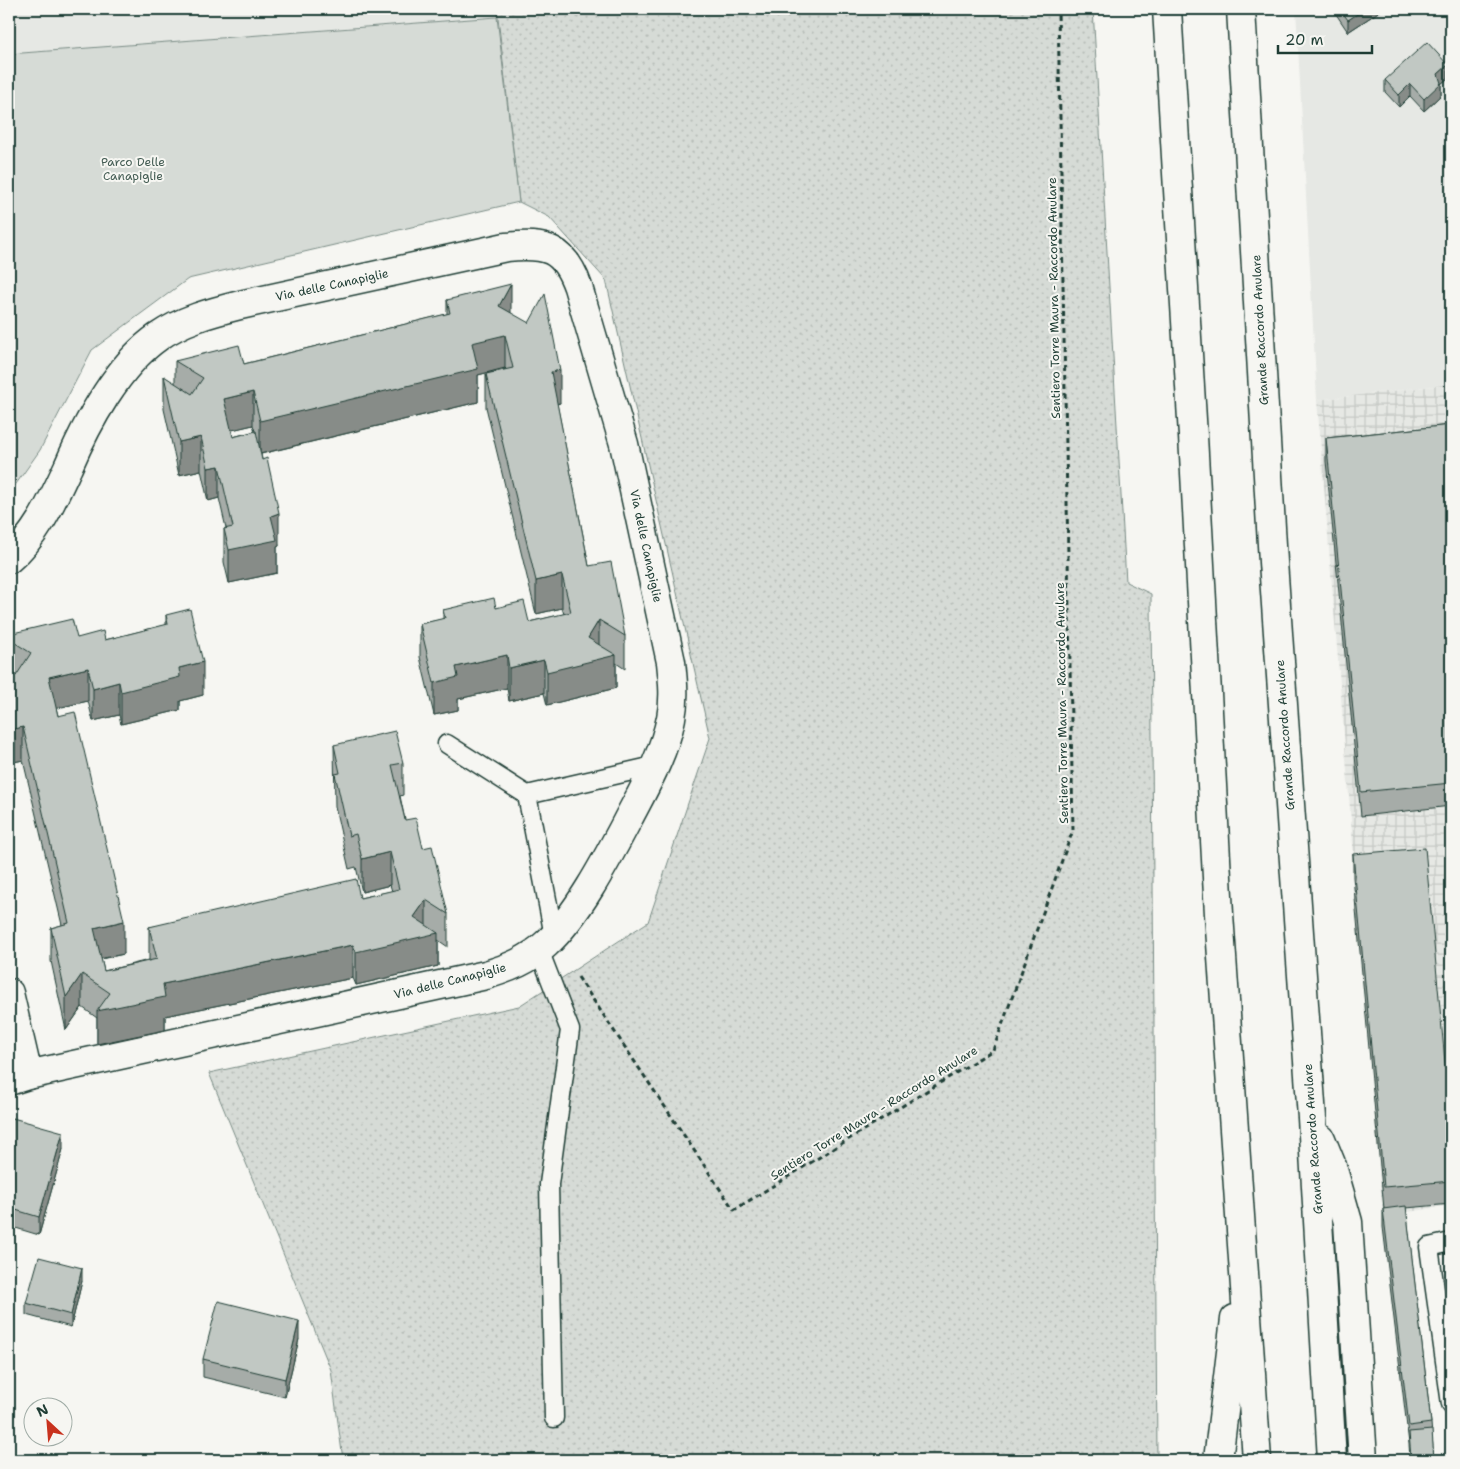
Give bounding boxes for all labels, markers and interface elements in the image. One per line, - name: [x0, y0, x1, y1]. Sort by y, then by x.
- scale bar: [1278, 22, 1371, 54]
- text: 20 m: [1285, 30, 1324, 50]
- park label: Parco Delle Canapiglie: [101, 154, 165, 184]
- street label: Sentiero Torre Maura - Raccordo Anulare: [1044, 177, 1064, 419]
- street label: Grande Raccordo Anulare: [1248, 254, 1272, 406]
- street label: Via delle Canapiglie: [274, 265, 390, 305]
- street label: Via delle Canapiglie: [626, 488, 666, 604]
- street label: Sentiero Torre Maura - Raccordo Anulare: [1052, 582, 1072, 824]
- street label: Grande Raccordo Anulare: [1272, 659, 1298, 811]
- street label: Via delle Canapiglie: [392, 959, 508, 1003]
- street label: Sentiero Torre Maura - Raccordo Anulare: [767, 1042, 981, 1184]
- street label: Grande Raccordo Anulare: [1300, 1063, 1326, 1215]
- north arrow: [22, 1396, 72, 1446]
- text: N: [33, 1400, 51, 1421]

